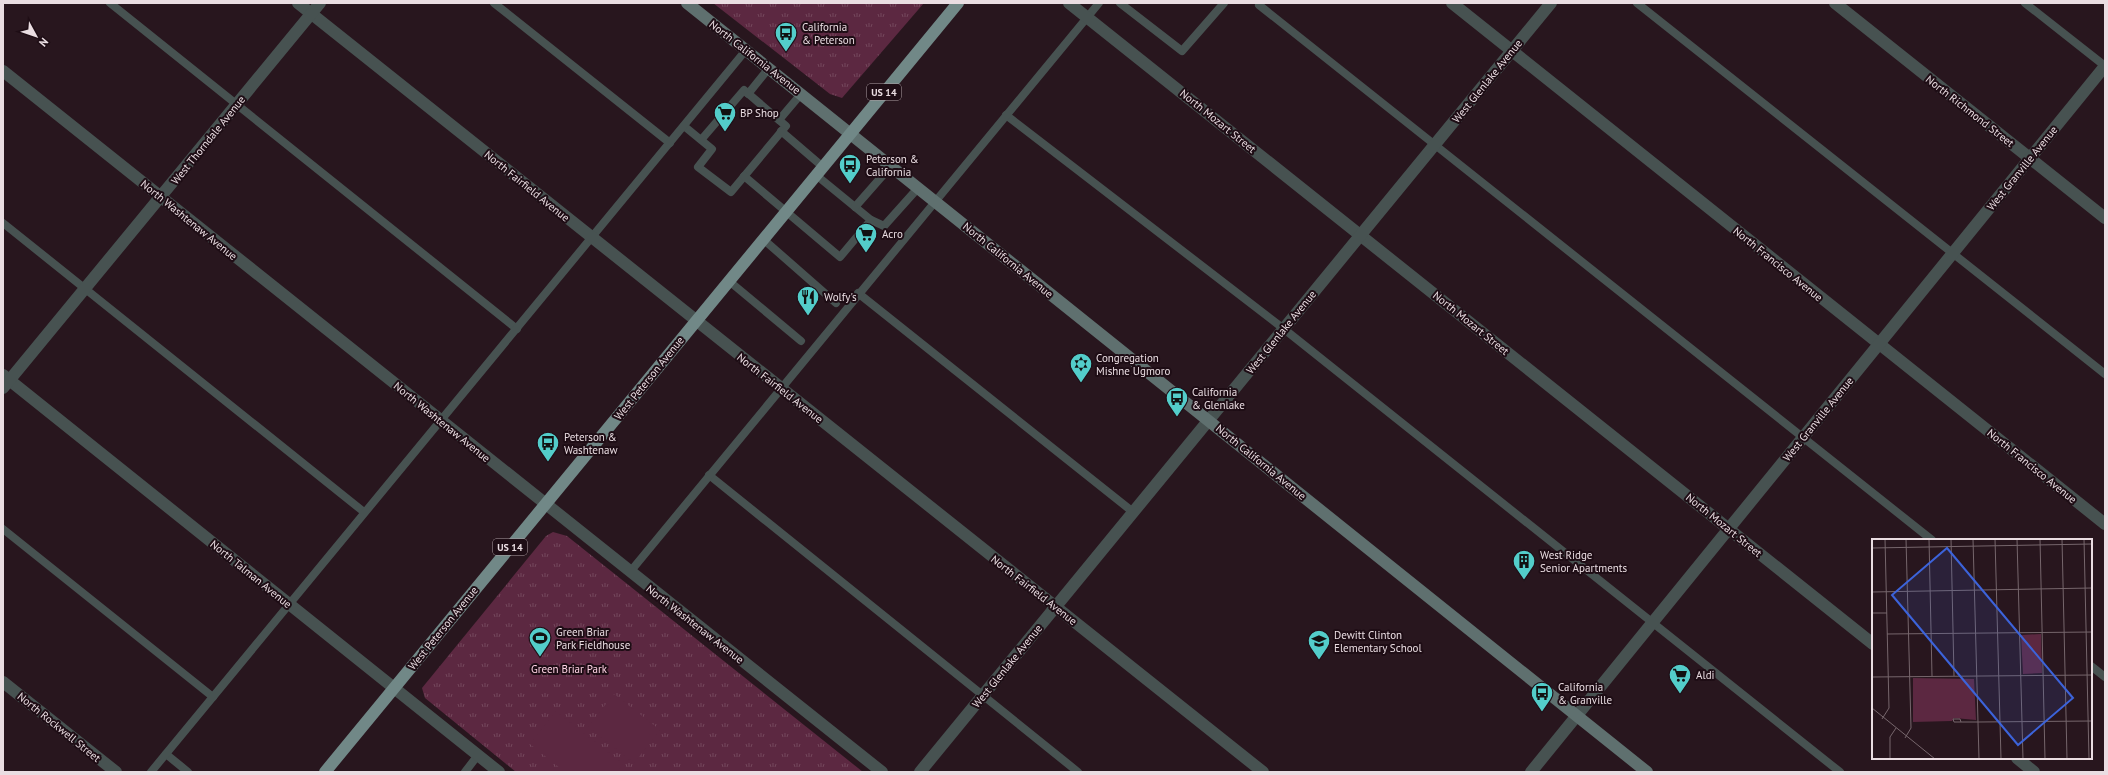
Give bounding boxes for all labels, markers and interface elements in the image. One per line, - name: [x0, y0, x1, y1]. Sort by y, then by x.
- north arrow: [16, 16, 56, 56]
- street label: North California Avenue: [707, 17, 804, 97]
- bus stop icon: California & Peterson: [773, 20, 799, 53]
- place label: California & Peterson: [802, 20, 855, 47]
- text: N: [36, 35, 51, 50]
- street label: West Glenlake Avenue: [1449, 36, 1525, 126]
- street label: North Richmond Street: [1923, 72, 2017, 150]
- road number: US 14: [867, 84, 901, 100]
- street label: North Mozart Street: [1177, 86, 1259, 156]
- street label: West Thorndale Avenue: [168, 93, 248, 187]
- supermarket icon: BP Shop: [712, 100, 738, 133]
- place label: BP Shop: [740, 106, 779, 120]
- street label: West Granville Avenue: [1984, 123, 2061, 213]
- street label: North Fairfield Avenue: [482, 147, 573, 225]
- bus stop icon: Peterson & California: [837, 152, 863, 185]
- place label: Peterson & California: [866, 152, 919, 179]
- street label: North Washtenaw Avenue: [138, 177, 240, 263]
- street label: North California Avenue: [960, 219, 1056, 301]
- supermarket icon: Acro: [853, 221, 879, 254]
- street label: North Francisco Avenue: [1730, 224, 1826, 305]
- place label: Acro: [882, 227, 903, 241]
- restaurant icon: Wolfy's: [795, 284, 821, 317]
- street label: West Glenlake Avenue: [1243, 287, 1319, 377]
- street label: North Mozart Street: [1430, 288, 1512, 358]
- place label: Wolfy's: [824, 290, 857, 304]
- street label: West Peterson Avenue: [611, 333, 687, 423]
- street label: North Fairfield Avenue: [734, 350, 826, 426]
- synagogue icon: Congregation Mishne Ugmoro: [1068, 351, 1094, 384]
- place label: Congregation Mishne Ugmoro: [1096, 351, 1170, 378]
- street label: West Granville Avenue: [1780, 374, 1857, 464]
- street label: North Washtenaw Avenue: [391, 379, 493, 465]
- bus stop icon: California & Glenlake: [1164, 385, 1190, 418]
- place label: California & Glenlake: [1192, 385, 1245, 412]
- street label: North California Avenue: [1213, 421, 1309, 503]
- street label: North Francisco Avenue: [1984, 426, 2080, 507]
- bus stop icon: Peterson & Washtenaw: [535, 430, 561, 463]
- place label: Peterson & Washtenaw: [564, 430, 618, 457]
- street label: North Mozart Street: [1683, 490, 1765, 560]
- street label: North Talman Avenue: [207, 537, 295, 611]
- road number: US 14: [493, 539, 527, 555]
- inset map: [1872, 539, 2092, 759]
- building icon: West Ridge Senior Apartments: [1511, 548, 1537, 581]
- place label: West Ridge Senior Apartments: [1540, 548, 1628, 575]
- street label: North Fairfield Avenue: [988, 552, 1080, 628]
- street label: North Washtenaw Avenue: [643, 582, 747, 667]
- street label: West Peterson Avenue: [405, 583, 481, 673]
- street label: West Glenlake Avenue: [969, 621, 1045, 711]
- sports icon: Green Briar Park Fieldhouse: [527, 625, 553, 658]
- place label: Green Briar Park Fieldhouse: [556, 625, 631, 652]
- school or university icon: Dewitt Clinton Elementary School: [1306, 628, 1332, 661]
- place label: Dewitt Clinton Elementary School: [1334, 628, 1422, 655]
- park label: Green Briar Park: [531, 662, 608, 676]
- supermarket icon: Aldi: [1667, 662, 1693, 695]
- place label: Aldi: [1696, 668, 1715, 682]
- bus stop icon: California & Granville: [1529, 680, 1555, 713]
- place label: California & Granville: [1558, 680, 1613, 707]
- street label: North Rockwell Street: [14, 689, 104, 765]

